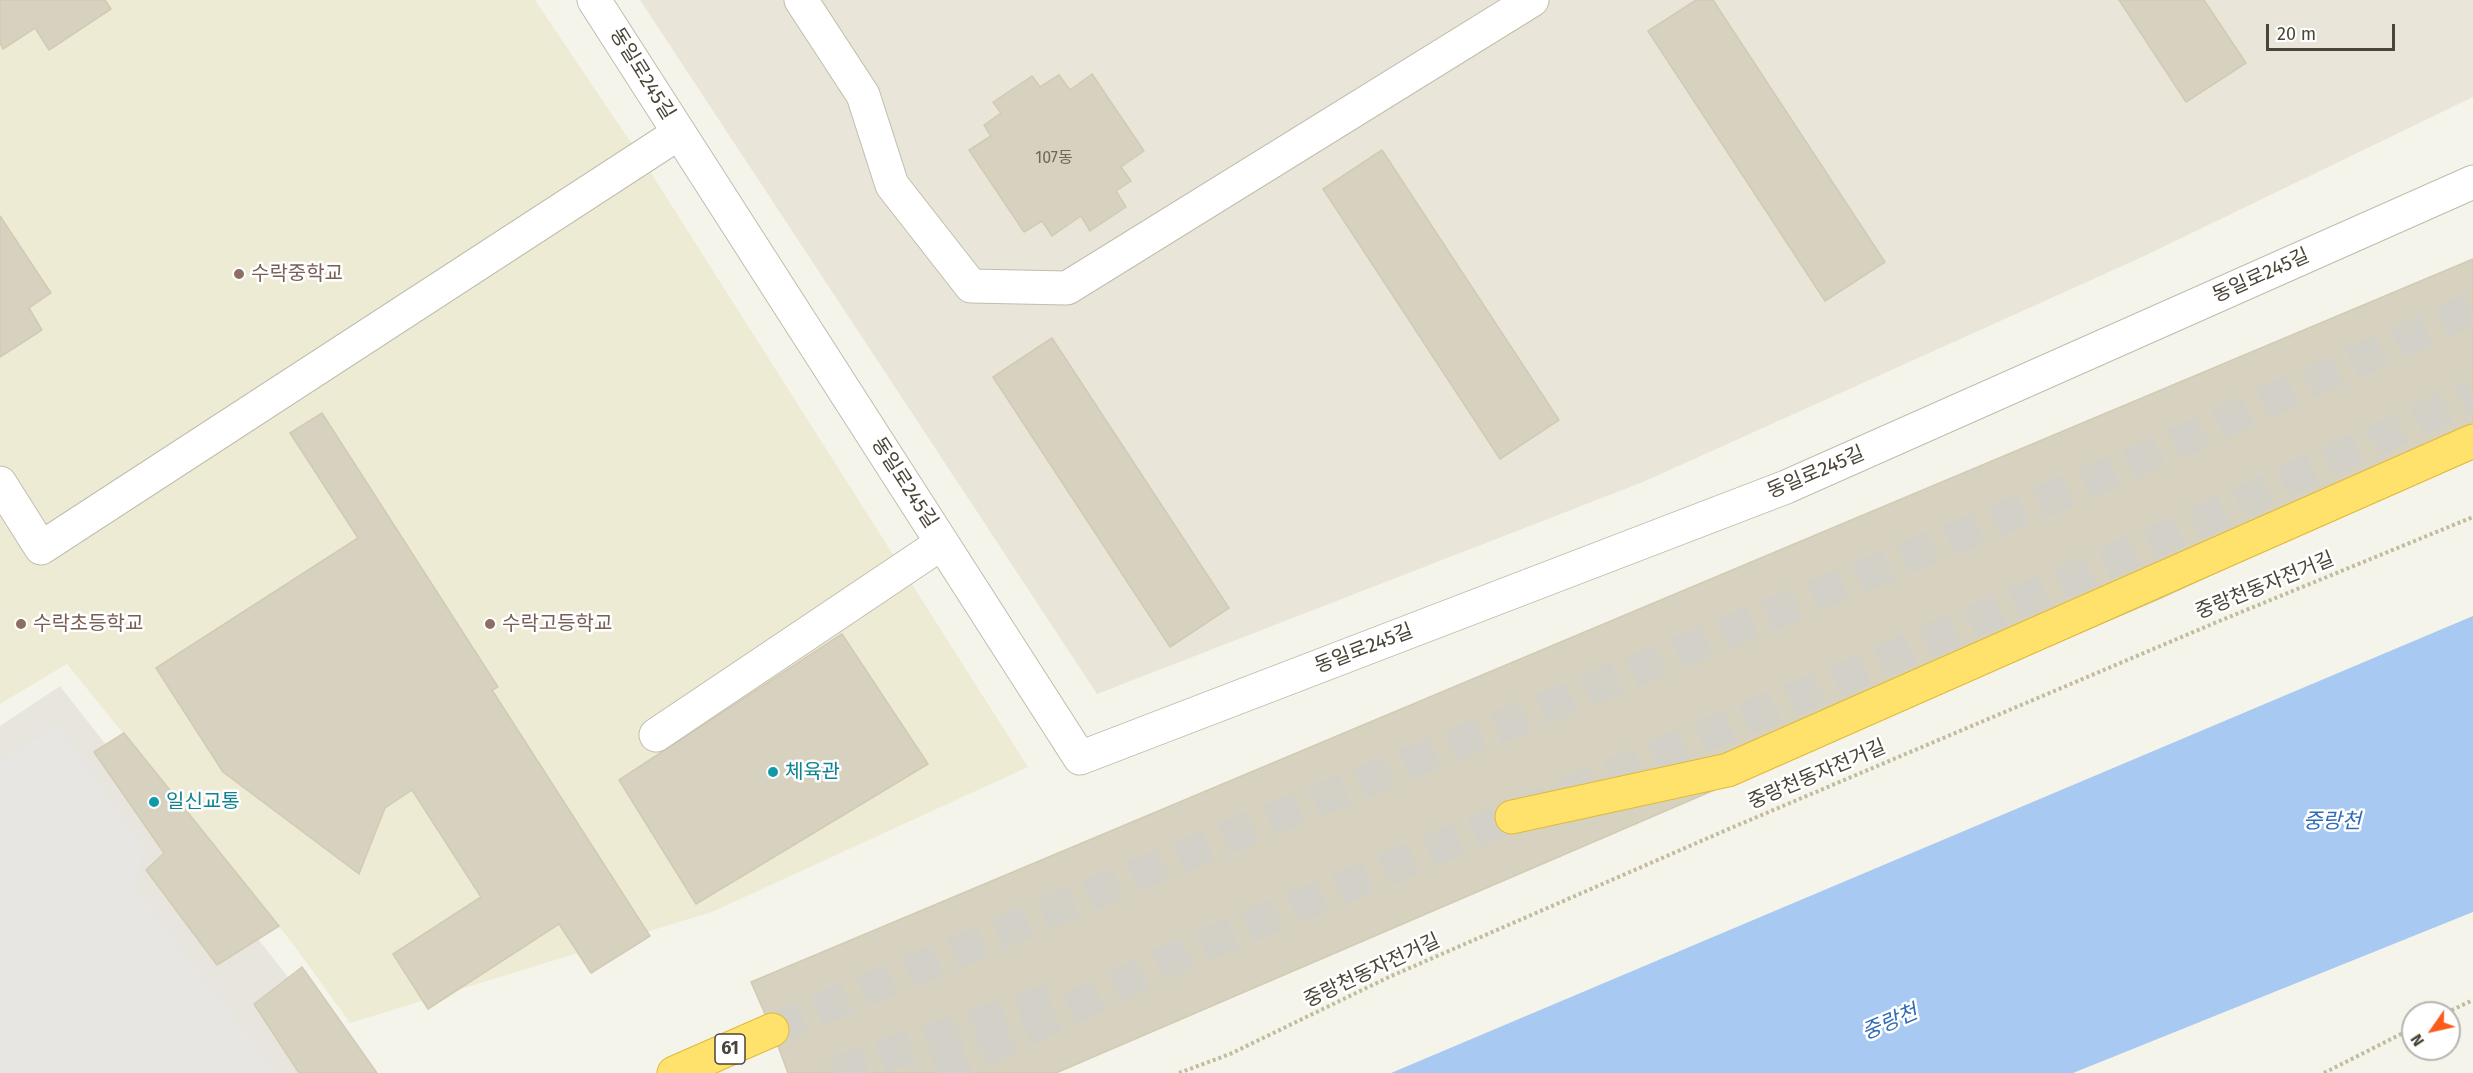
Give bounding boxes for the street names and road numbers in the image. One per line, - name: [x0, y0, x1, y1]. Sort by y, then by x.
- street label: 동일로245길: [604, 24, 680, 124]
- street label: 동일로245길: [2209, 244, 2313, 308]
- street label: 동일로245길: [866, 433, 942, 533]
- street label: 동일로245길: [1764, 442, 1868, 504]
- street label: 중랑천동자전거길: [2192, 547, 2338, 625]
- street label: 동일로245길: [1311, 619, 1417, 679]
- street label: 중랑천동자전거길: [1745, 735, 1889, 815]
- street label: 중랑천동자전거길: [1300, 929, 1444, 1013]
- road number: 61: [715, 1034, 745, 1064]

